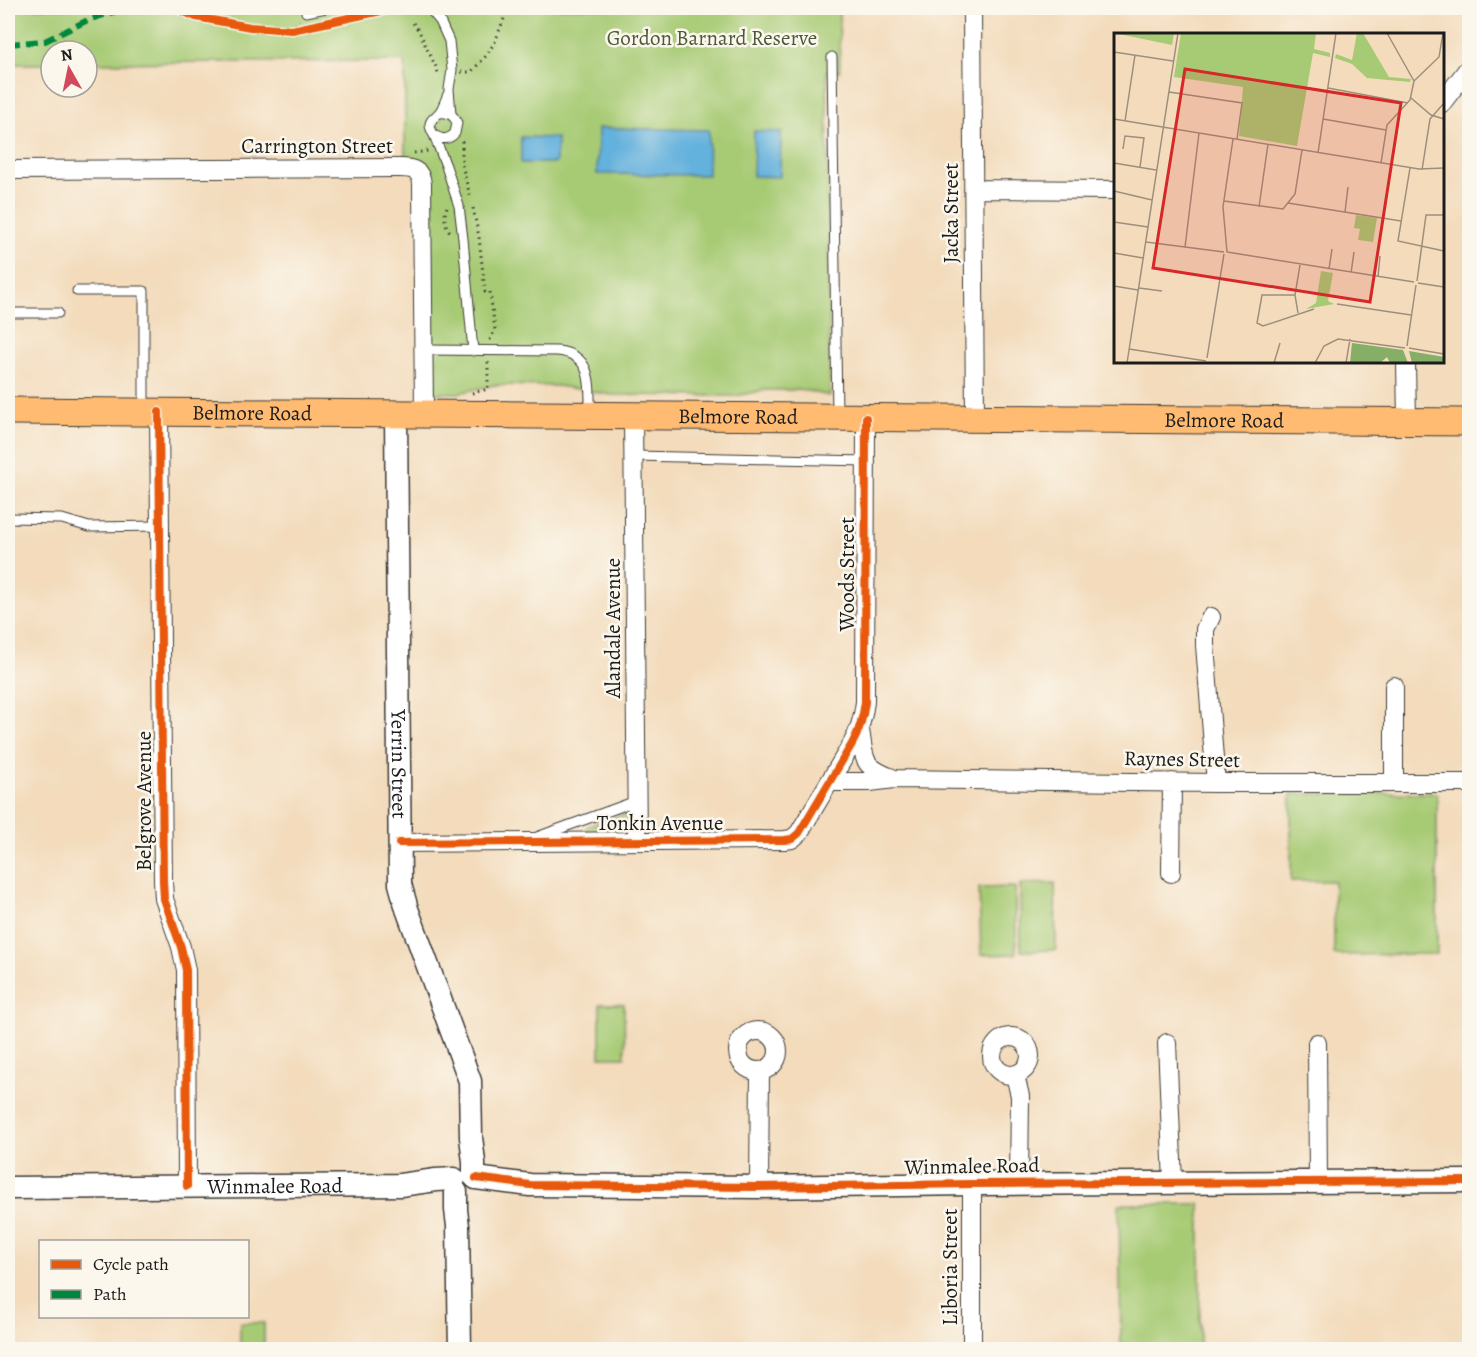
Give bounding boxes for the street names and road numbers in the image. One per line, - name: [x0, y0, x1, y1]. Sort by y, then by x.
- street label: Carrington Street: [241, 132, 393, 160]
- street label: Jacka Street: [937, 163, 965, 263]
- street label: Belmore Road: [192, 398, 313, 427]
- street label: Belmore Road: [678, 402, 799, 431]
- street label: Belmore Road: [1164, 406, 1285, 435]
- street label: Woods Street: [833, 517, 861, 632]
- street label: Alandale Avenue: [599, 558, 627, 699]
- street label: Yerrin Street: [385, 708, 413, 819]
- street label: Belgrove Avenue: [130, 731, 158, 871]
- street label: Raynes Street: [1124, 744, 1240, 774]
- street label: Tonkin Avenue: [597, 809, 723, 837]
- street label: Winmalee Road: [903, 1151, 1041, 1181]
- street label: Winmalee Road: [206, 1171, 343, 1200]
- street label: Liboria Street: [936, 1208, 964, 1326]

